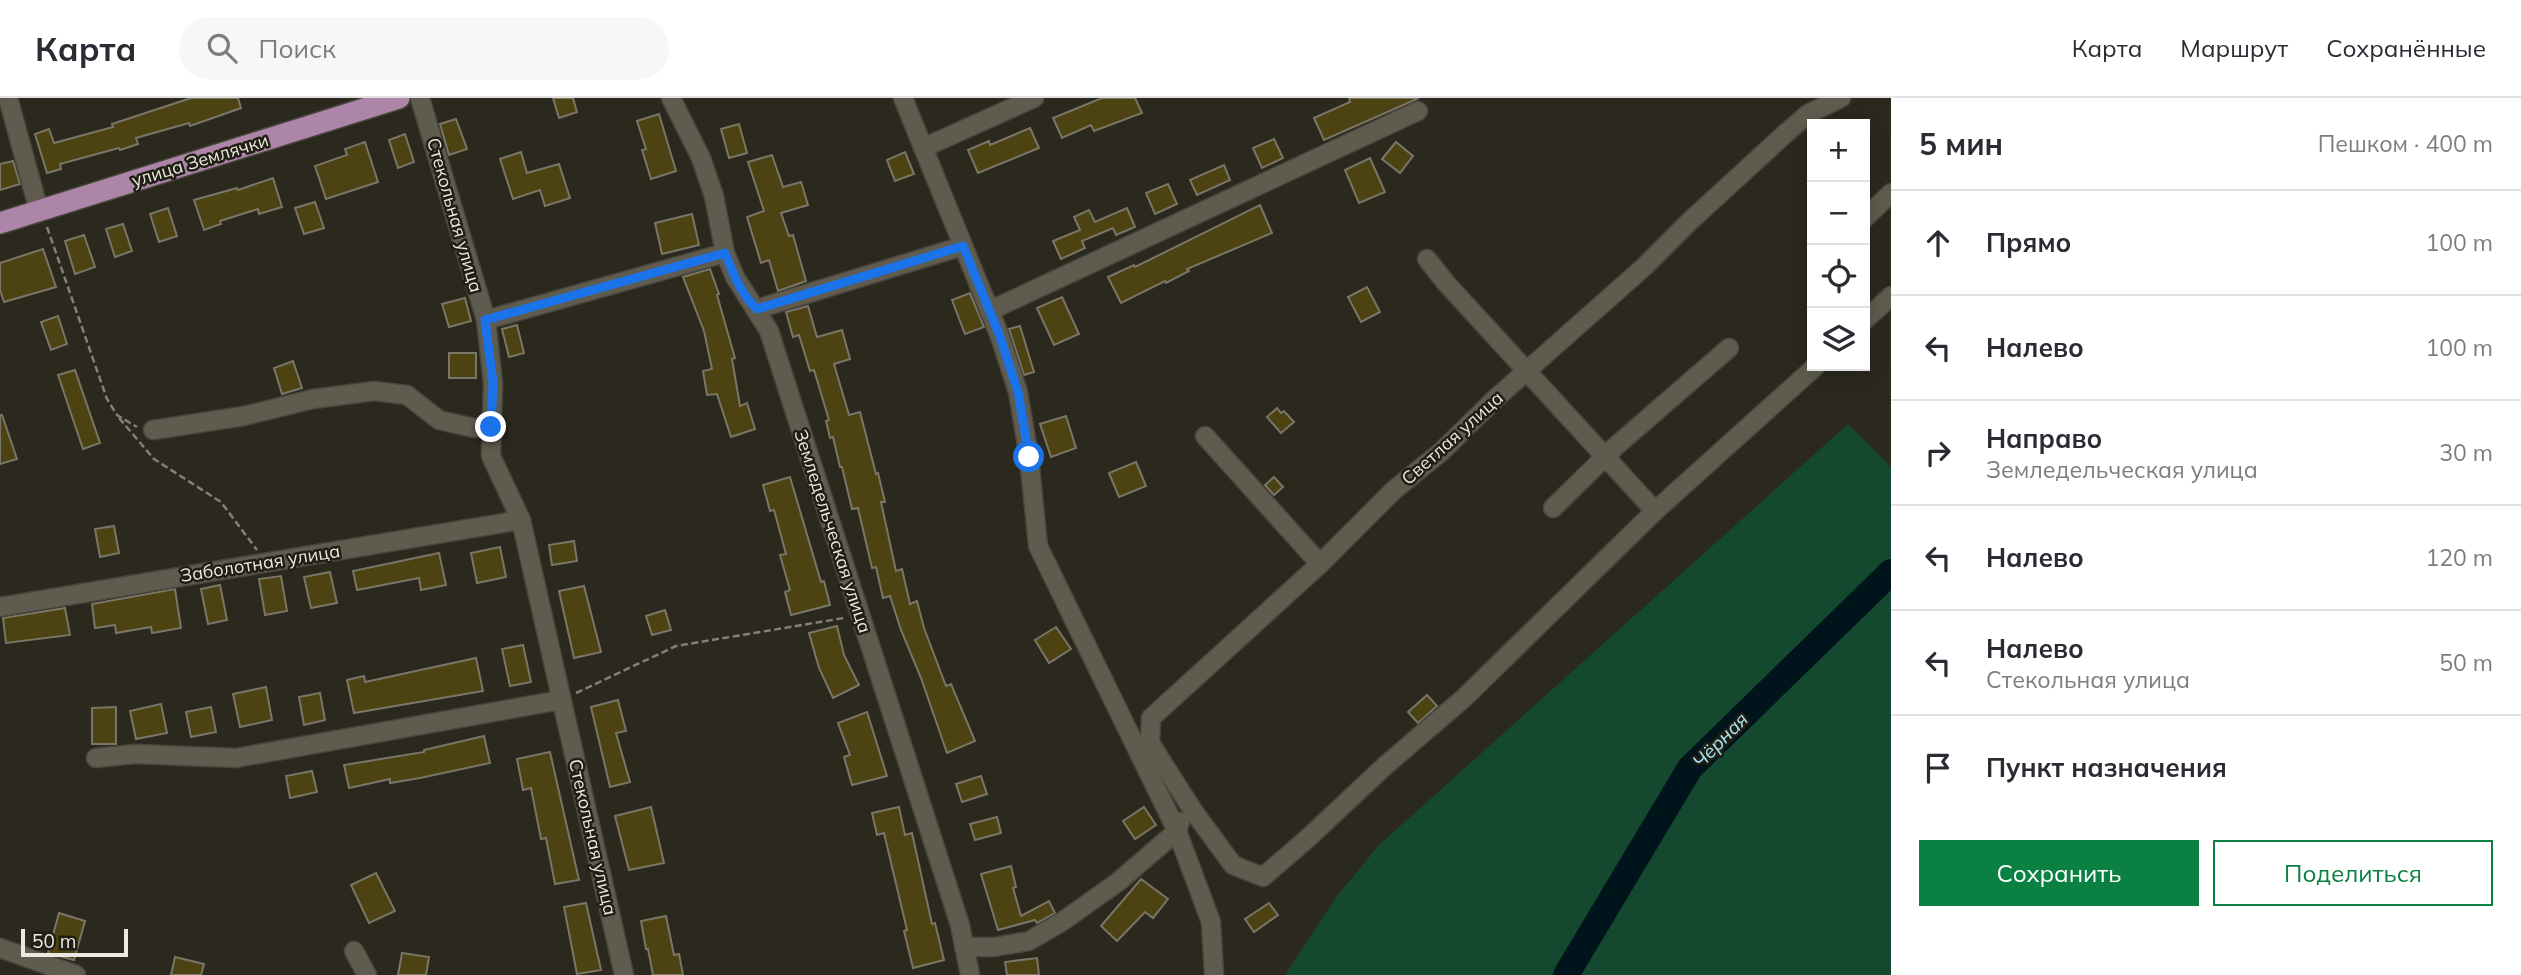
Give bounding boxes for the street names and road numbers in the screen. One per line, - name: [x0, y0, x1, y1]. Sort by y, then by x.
- street label: улица Землячки: [129, 128, 271, 192]
- street label: Стекольная улица: [422, 135, 488, 295]
- street label: Светлая улица: [1396, 386, 1508, 490]
- street label: Земледельческая улица: [789, 426, 877, 636]
- street label: Заболотная улица: [178, 539, 342, 587]
- street label: Стекольная улица: [564, 757, 622, 917]

